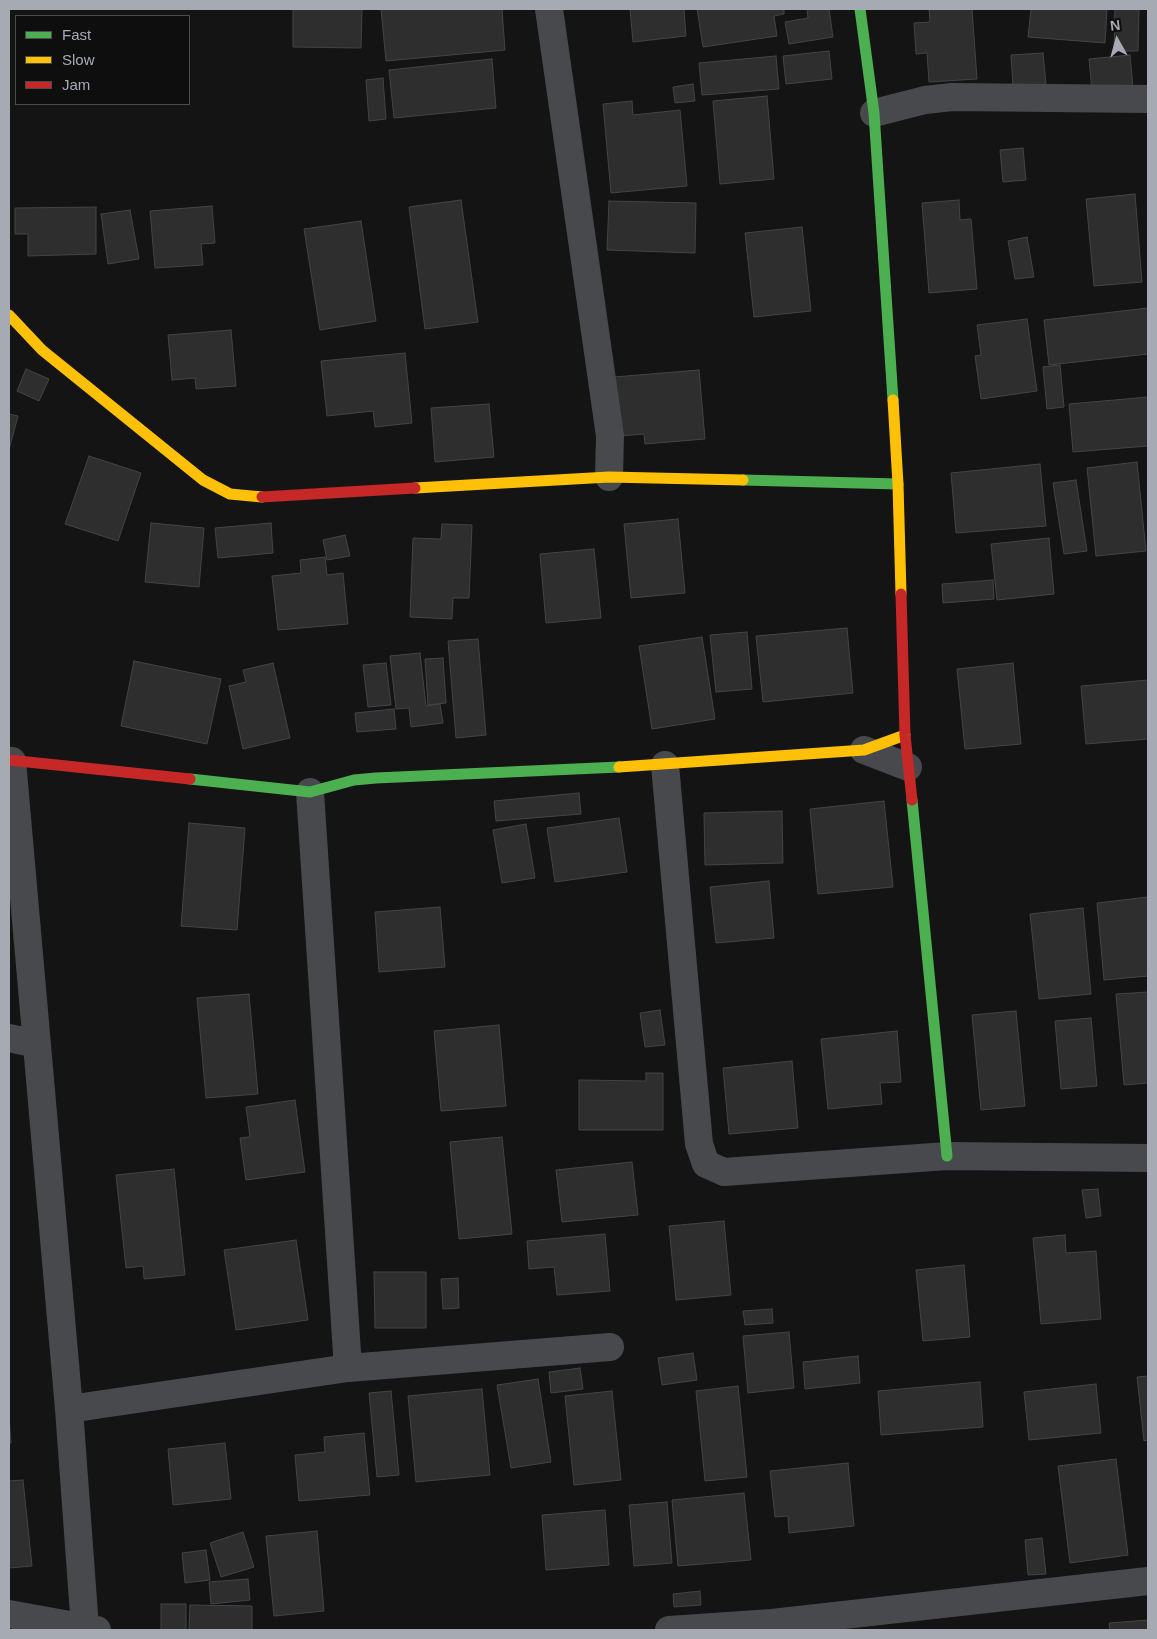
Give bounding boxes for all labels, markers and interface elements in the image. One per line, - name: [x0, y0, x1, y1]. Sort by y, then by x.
- legend: [15, 15, 190, 105]
- north arrow: [1092, 15, 1142, 65]
- text: N: [1109, 17, 1121, 34]
- text: Fast: [62, 26, 91, 43]
- text: Slow: [62, 51, 95, 68]
- text: Jam: [62, 76, 90, 93]

